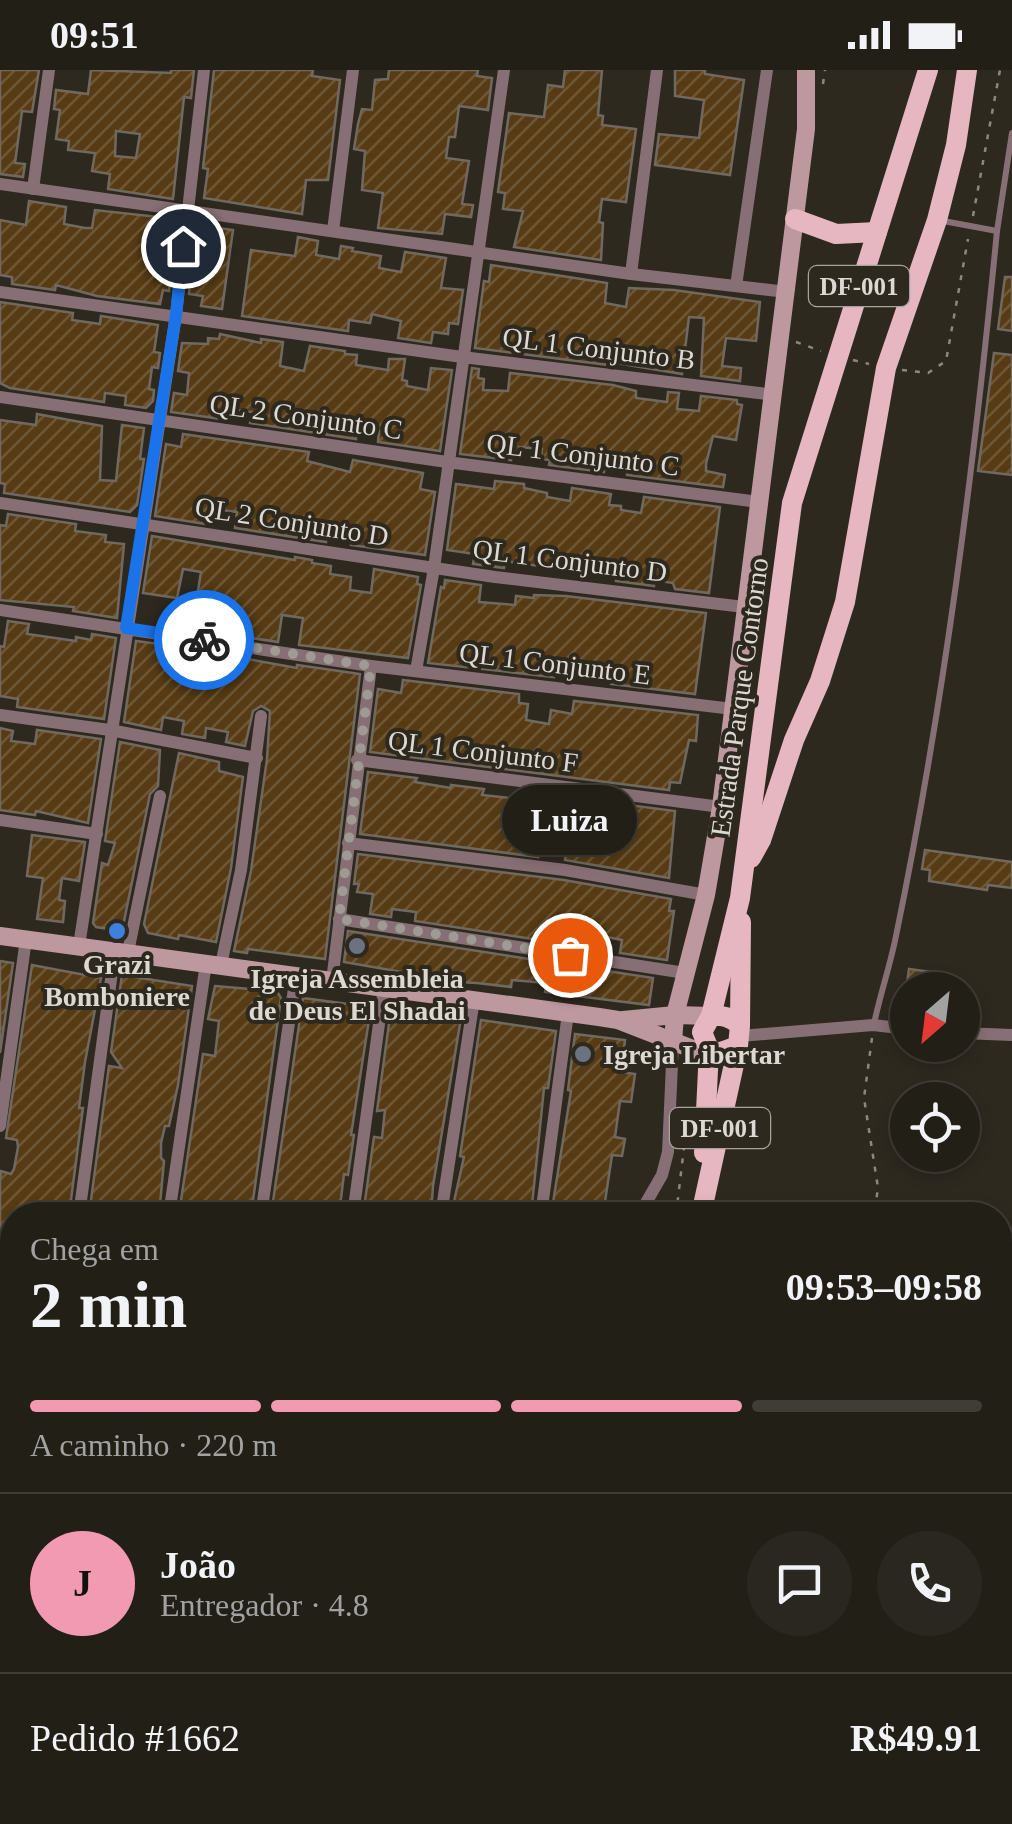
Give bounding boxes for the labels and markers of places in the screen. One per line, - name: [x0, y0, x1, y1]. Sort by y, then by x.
- pin: [141, 204, 226, 289]
- callout: Luiza: [502, 785, 638, 855]
- pin: [528, 913, 613, 998]
- marker: Grazi Bomboniere: [106, 920, 128, 942]
- marker: Igreja Assembleia de Deus El Shadai: [346, 935, 368, 957]
- place label: Grazi Bomboniere: [44, 949, 190, 1012]
- place label: Igreja Assembleia de Deus El Shadai: [248, 963, 466, 1026]
- place label: Igreja Libertar: [603, 1039, 785, 1070]
- marker: Igreja Libertar: [572, 1043, 594, 1065]

